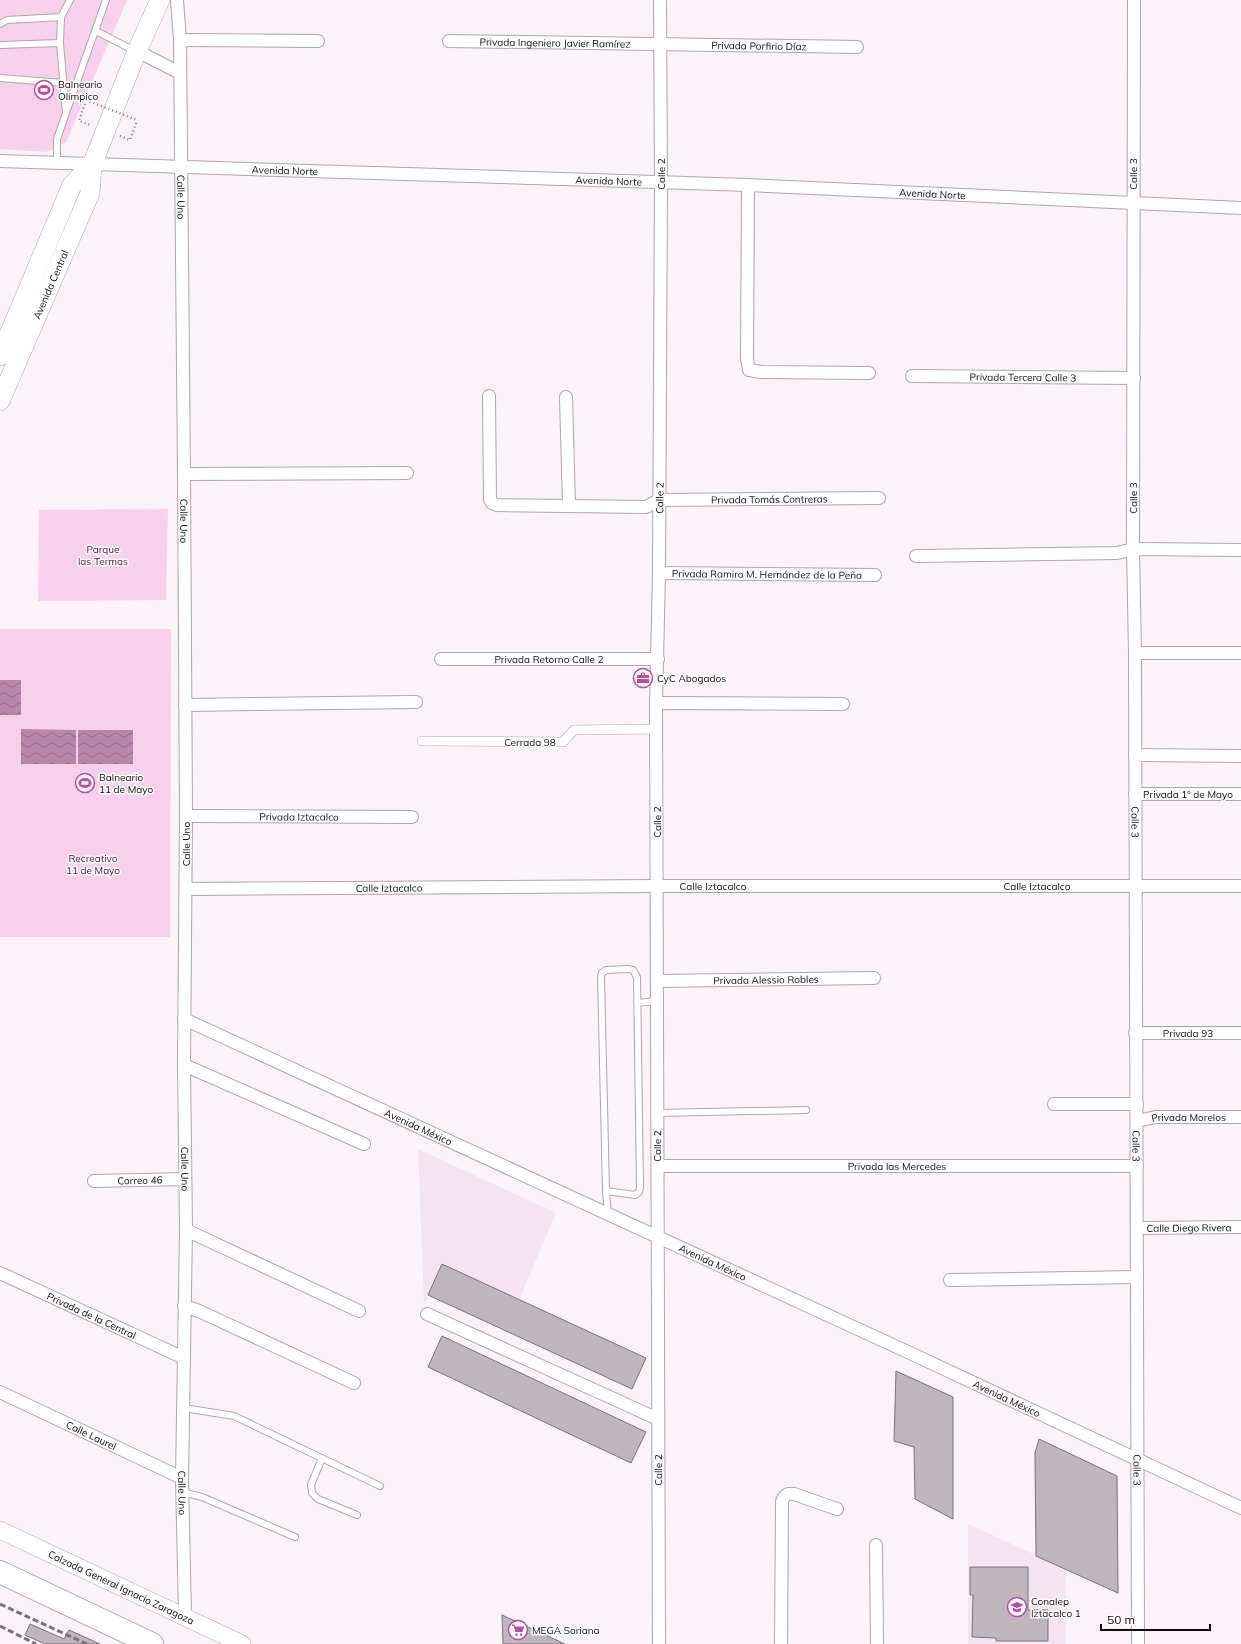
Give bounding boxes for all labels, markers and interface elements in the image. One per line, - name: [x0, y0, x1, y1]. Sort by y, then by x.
- street label: Privada Ingeniero Javier Ramírez: [479, 35, 630, 51]
- street label: Privada Porfirio Díaz: [711, 39, 807, 53]
- place label: Balneario Olímpico: [58, 78, 102, 103]
- sports icon: Balneario Olímpico: [33, 79, 55, 101]
- street label: Calle 2: [655, 158, 668, 190]
- street label: Calle 3: [1127, 158, 1140, 190]
- street label: Avenida Norte: [251, 163, 318, 178]
- street label: Avenida Norte: [575, 173, 642, 189]
- street label: Calle Uno: [174, 175, 188, 219]
- street label: Avenida Norte: [899, 186, 966, 202]
- street label: Avenida Central: [30, 248, 72, 321]
- street label: Privada Tercera Calle 3: [970, 371, 1076, 384]
- street label: Calle 2: [653, 482, 666, 514]
- street label: Calle 3: [1127, 482, 1140, 514]
- street label: Privada Tomás Contreras: [711, 492, 828, 507]
- street label: Calle Uno: [177, 499, 190, 543]
- park label: Parque las Termas: [78, 543, 128, 568]
- street label: Privada Ramiro M. Hernández de la Peña: [672, 567, 862, 582]
- street label: Privada Retorno Calle 2: [494, 653, 604, 666]
- office icon: CyC Abogados: [632, 667, 654, 689]
- place label: CyC Abogados: [657, 672, 726, 685]
- street label: Cerrada 98: [504, 736, 556, 749]
- place label: Balneario 11 de Mayo: [99, 771, 153, 796]
- sports icon: Balneario 11 de Mayo: [74, 772, 96, 794]
- street label: Privada 1º de Mayo: [1143, 788, 1233, 801]
- street label: Calle 2: [651, 806, 664, 838]
- street label: Calle 3: [1128, 806, 1142, 838]
- street label: Privada Iztacalco: [259, 810, 339, 824]
- street label: Calle Uno: [180, 822, 193, 866]
- park label: Recreativo 11 de Mayo: [66, 852, 120, 877]
- street label: Calle Iztacalco: [680, 880, 747, 893]
- street label: Calle Iztacalco: [1004, 880, 1071, 893]
- street label: Calle Iztacalco: [356, 881, 423, 895]
- street label: Privada Alessio Robles: [713, 973, 819, 987]
- street label: Privada 93: [1163, 1027, 1213, 1040]
- street label: Avenida México: [382, 1106, 454, 1149]
- street label: Privada Morelos: [1150, 1111, 1226, 1125]
- street label: Calle 2: [651, 1130, 664, 1162]
- street label: Calle 3: [1129, 1130, 1143, 1162]
- street label: Calle Uno: [178, 1147, 192, 1191]
- street label: Privada las Mercedes: [848, 1160, 946, 1173]
- street label: Correo 46: [117, 1173, 163, 1187]
- street label: Calle Diego Rivera: [1147, 1221, 1231, 1235]
- street label: Avenida México: [677, 1242, 749, 1284]
- street label: Privada de la Central: [45, 1290, 138, 1342]
- street label: Avenida México: [971, 1377, 1043, 1420]
- street label: Calle Laurel: [64, 1418, 118, 1453]
- street label: Calle 2: [652, 1454, 665, 1486]
- street label: Calle 3: [1130, 1454, 1144, 1486]
- street label: Calle Uno: [175, 1470, 189, 1515]
- street label: Calzada General Ignacio Zaragoza: [46, 1548, 196, 1628]
- place label: Conalep Iztacalco 1: [1031, 1595, 1081, 1620]
- school or university icon: Conalep Iztacalco 1: [1006, 1596, 1028, 1618]
- scale bar: [1101, 1606, 1210, 1632]
- text: 50 m: [1107, 1612, 1135, 1627]
- supermarket icon: MEGA Soriana: [507, 1619, 529, 1641]
- place label: MEGA Soriana: [532, 1624, 600, 1637]

